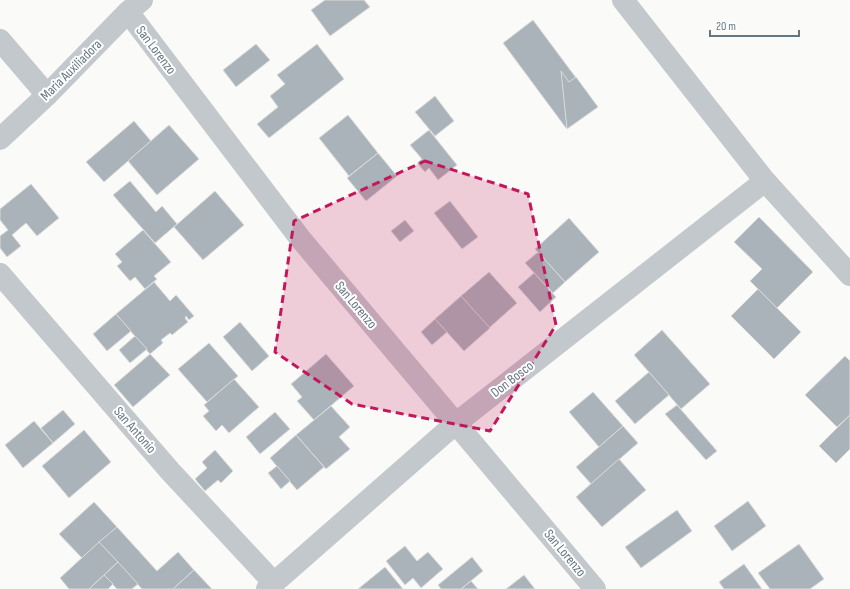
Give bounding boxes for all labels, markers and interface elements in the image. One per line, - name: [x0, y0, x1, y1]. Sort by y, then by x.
- scale bar: [710, 12, 799, 38]
- text: 20 m: [716, 19, 736, 34]
- street label: San Lorenzo: [132, 22, 180, 78]
- street label: Maria Auxiliadora: [37, 36, 105, 104]
- street label: San Lorenzo: [331, 278, 381, 332]
- street label: Don Bosco: [487, 357, 537, 401]
- street label: San Antonio: [110, 403, 160, 457]
- street label: San Lorenzo: [540, 526, 590, 580]

